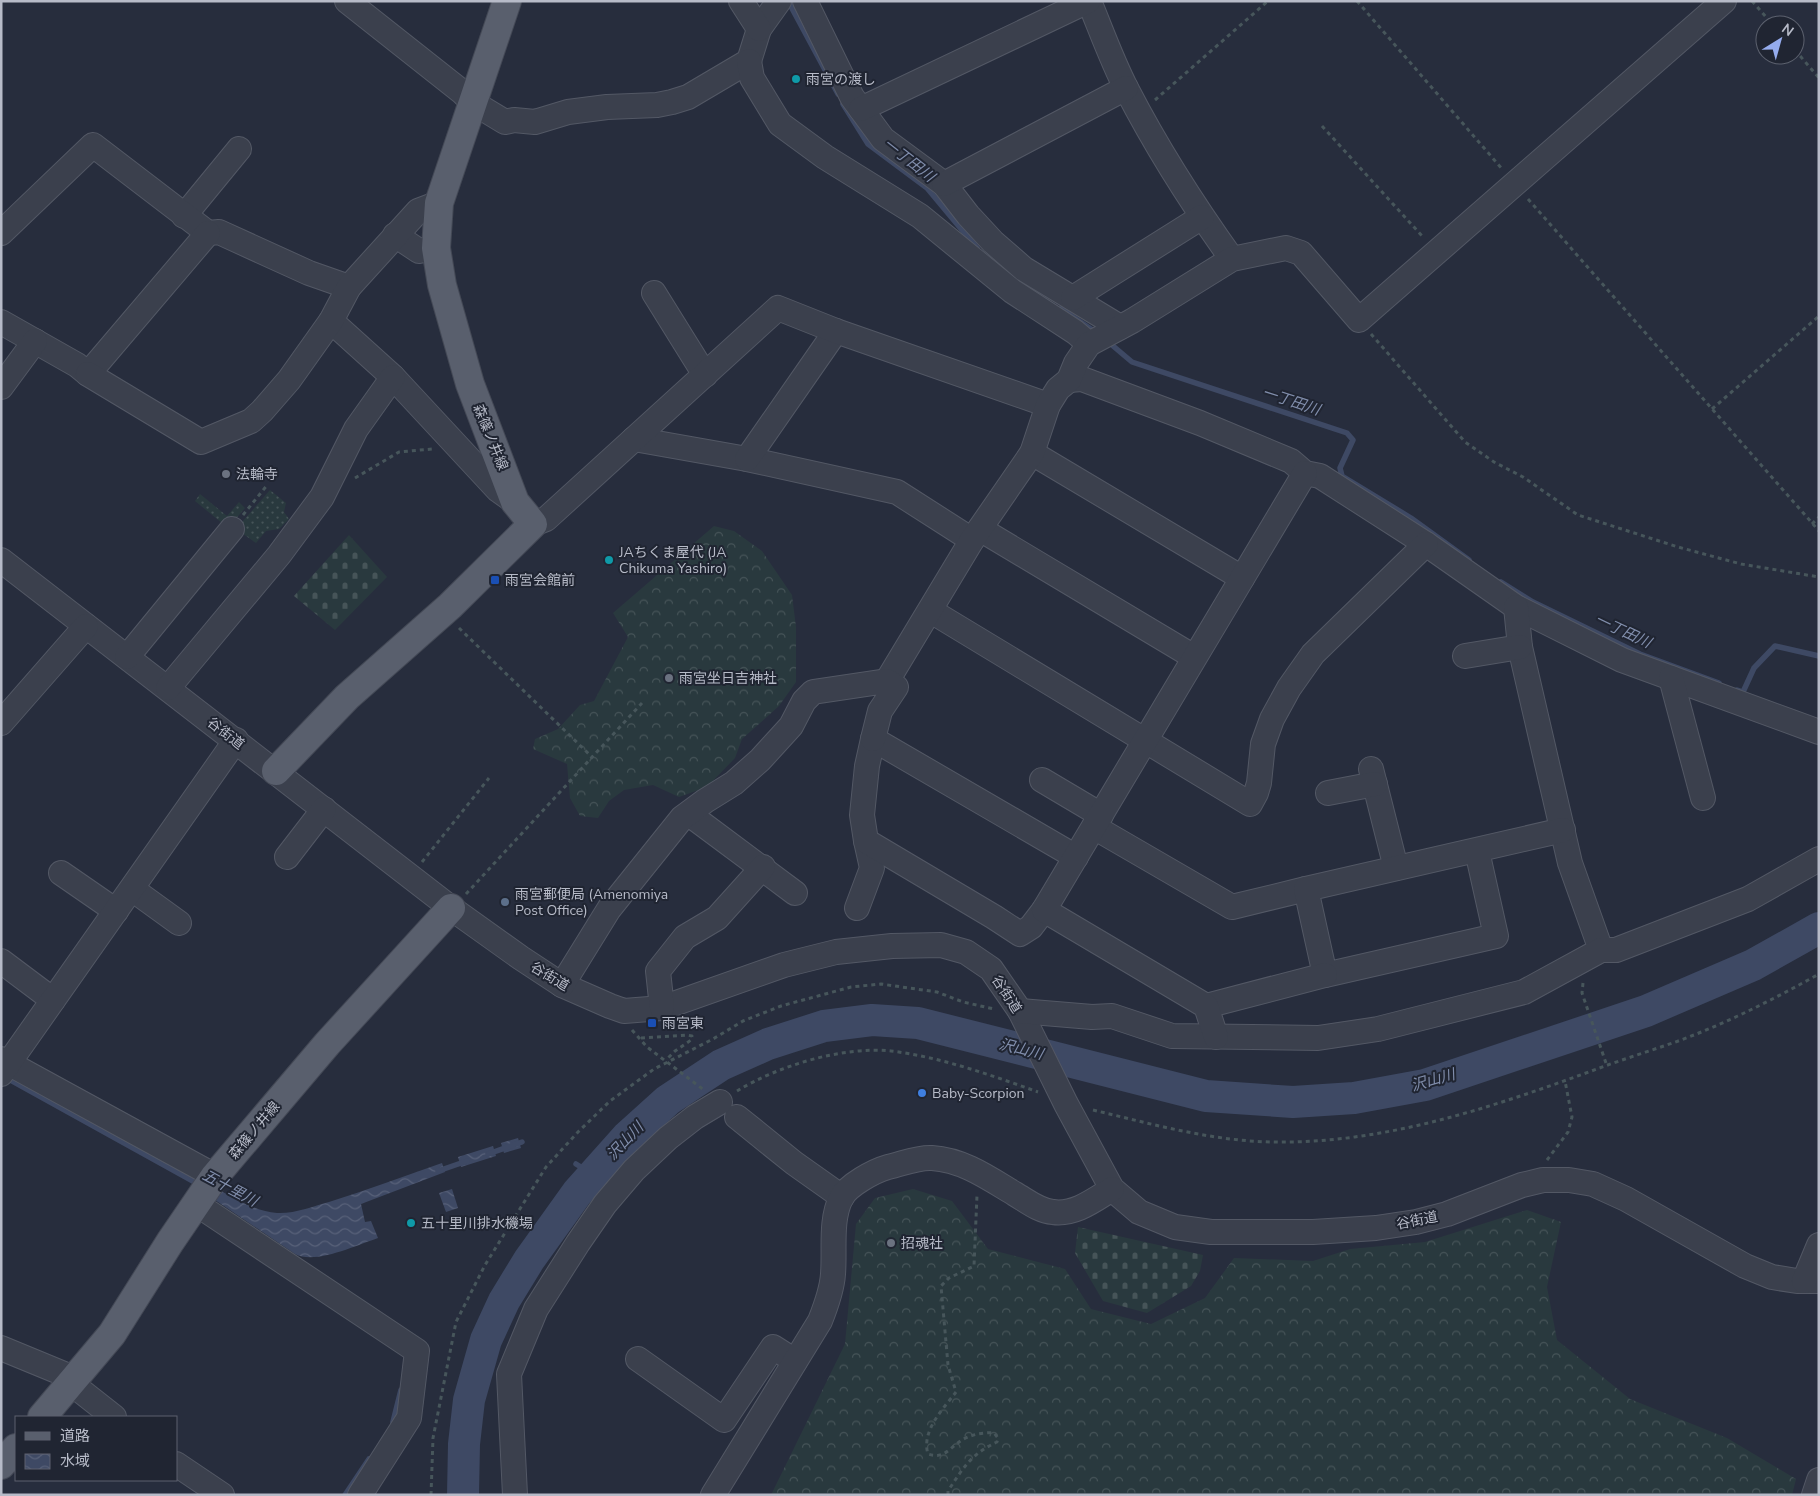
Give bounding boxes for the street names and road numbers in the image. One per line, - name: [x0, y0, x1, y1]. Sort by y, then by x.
- street label: 森篠ノ井線: [469, 401, 512, 473]
- street label: 谷街道: [203, 713, 248, 754]
- street label: 谷街道: [527, 957, 573, 995]
- street label: 谷街道: [987, 971, 1026, 1017]
- street label: 森篠ノ井線: [225, 1097, 284, 1163]
- street label: 谷街道: [1395, 1207, 1440, 1234]

